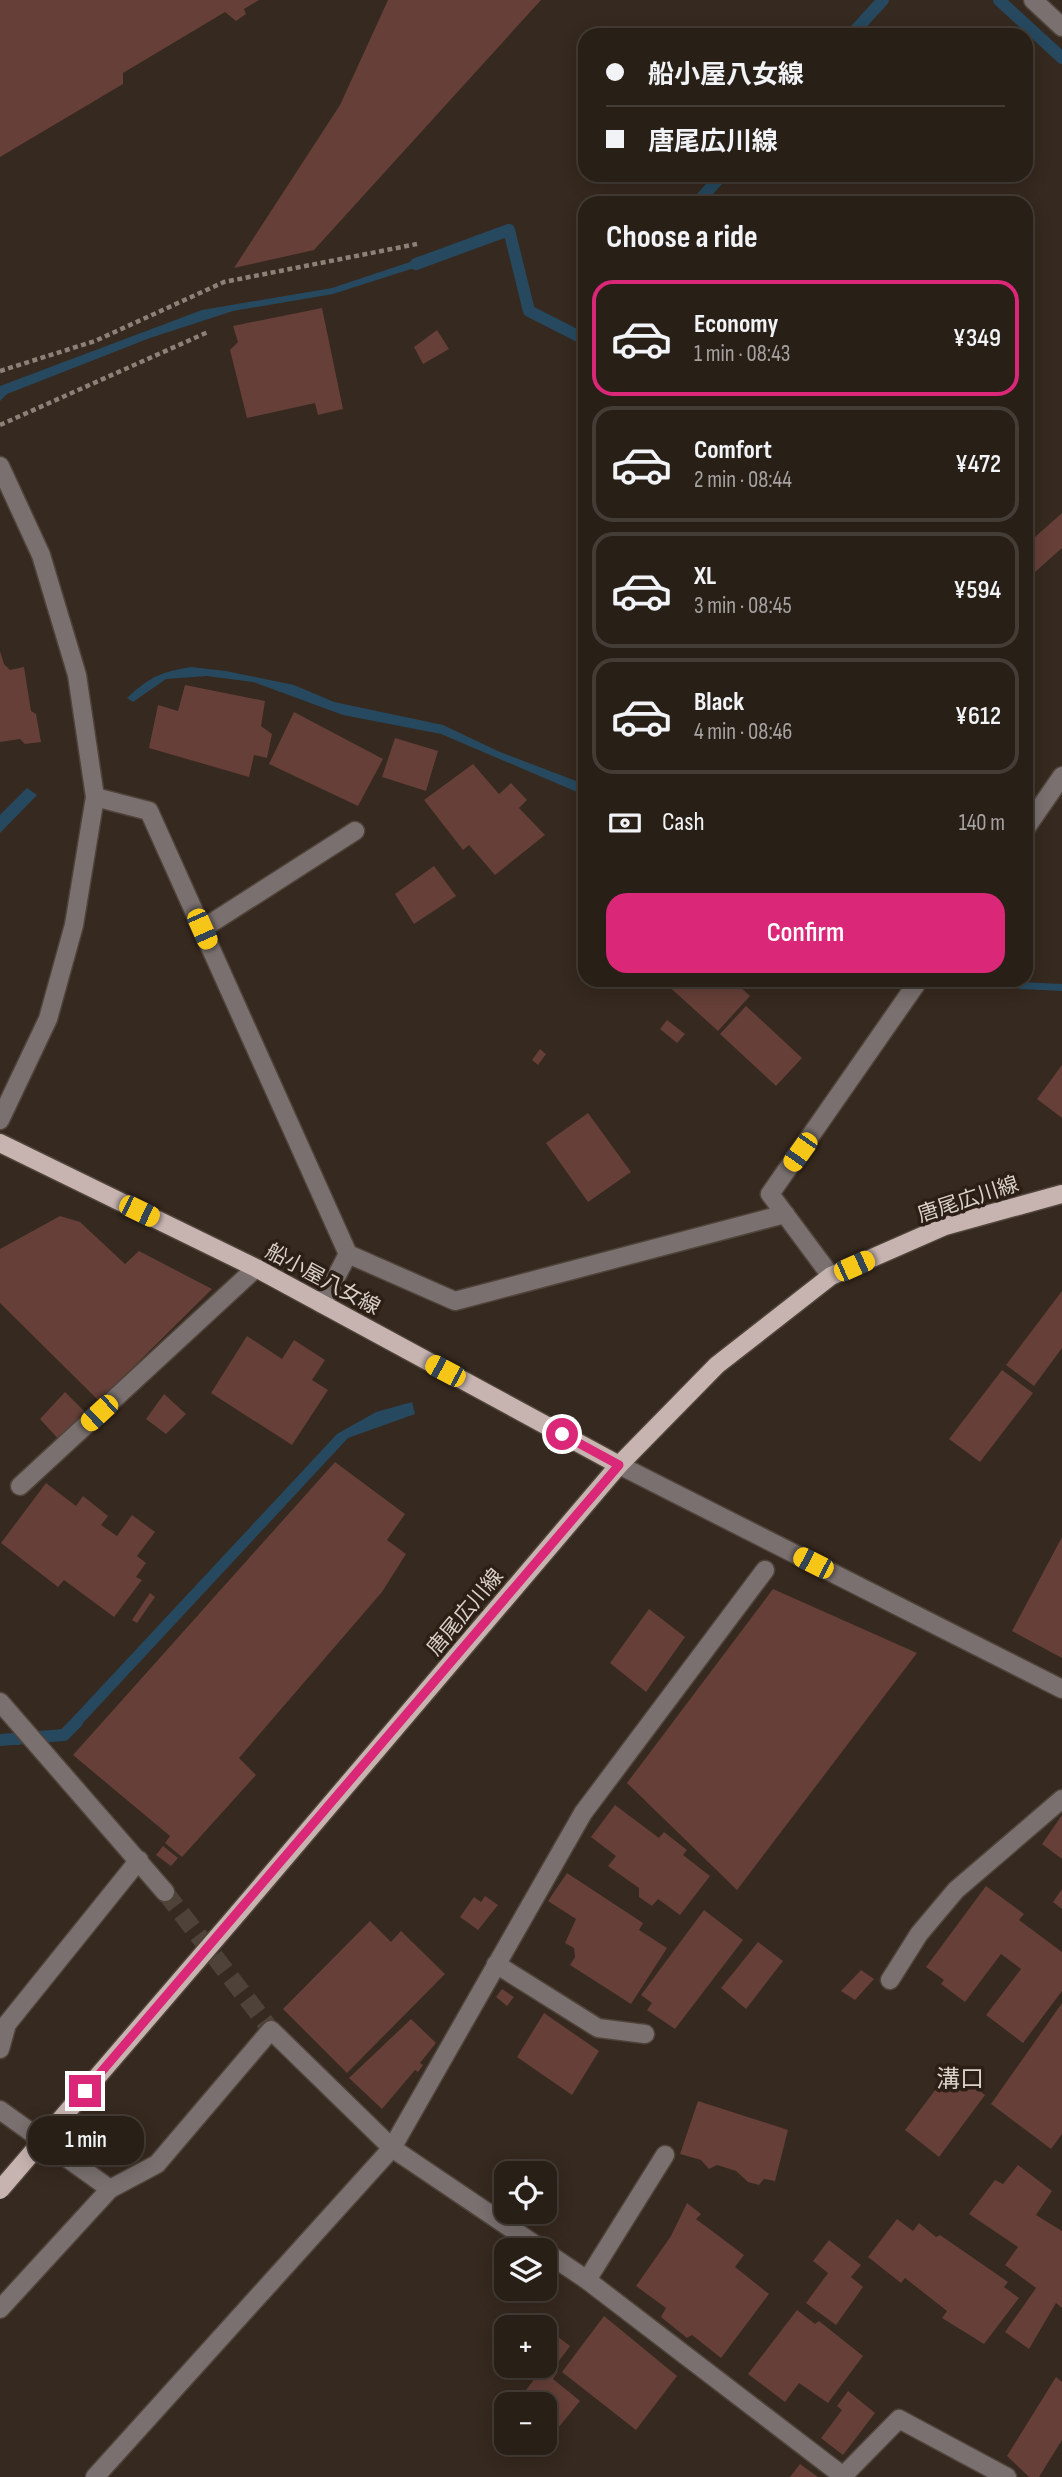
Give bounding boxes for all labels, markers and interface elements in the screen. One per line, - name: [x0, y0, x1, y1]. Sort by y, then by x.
- text: 船小屋八女線: [648, 60, 804, 91]
- text: 唐尾広川線: [648, 127, 778, 158]
- text: Choose a ride: [606, 218, 758, 257]
- icon: car: [610, 307, 673, 370]
- text: Economy: [694, 309, 778, 340]
- text: ¥349: [953, 323, 1001, 354]
- text: 1 min · 08:43: [694, 340, 791, 368]
- icon: car: [610, 433, 673, 496]
- text: Comfort: [694, 435, 772, 466]
- text: ¥472: [955, 449, 1001, 480]
- text: 2 min · 08:44: [694, 466, 792, 494]
- icon: car: [610, 559, 673, 622]
- text: XL: [694, 561, 716, 592]
- text: ¥594: [953, 575, 1001, 606]
- text: 3 min · 08:45: [694, 592, 792, 620]
- icon: car: [610, 685, 673, 748]
- text: Black: [694, 687, 744, 718]
- text: ¥612: [955, 701, 1001, 732]
- text: 4 min · 08:46: [694, 718, 792, 746]
- icon: cash: [606, 804, 644, 842]
- text: Cash: [662, 807, 705, 838]
- text: 140 m: [959, 809, 1005, 837]
- button: Confirm: [606, 893, 1005, 973]
- car: [184, 906, 221, 952]
- car: [780, 1129, 821, 1175]
- street label: 唐尾広川線: [914, 1171, 1022, 1228]
- car: [116, 1192, 163, 1230]
- street label: 船小屋八女線: [261, 1239, 384, 1320]
- car: [831, 1248, 878, 1284]
- car: [422, 1352, 469, 1390]
- car: [77, 1391, 122, 1435]
- route start: [546, 1418, 578, 1450]
- car: [790, 1544, 837, 1582]
- street label: 唐尾広川線: [422, 1564, 509, 1661]
- district label: 溝口: [936, 2065, 984, 2094]
- route end: [69, 2075, 101, 2107]
- callout: 1 min: [27, 2116, 143, 2164]
- text: 1 min: [65, 2126, 107, 2154]
- map controls: [494, 2161, 557, 2455]
- button: locate: [494, 2161, 557, 2224]
- button: layers: [494, 2238, 557, 2301]
- button: +: [494, 2315, 557, 2378]
- button: −: [494, 2392, 557, 2455]

